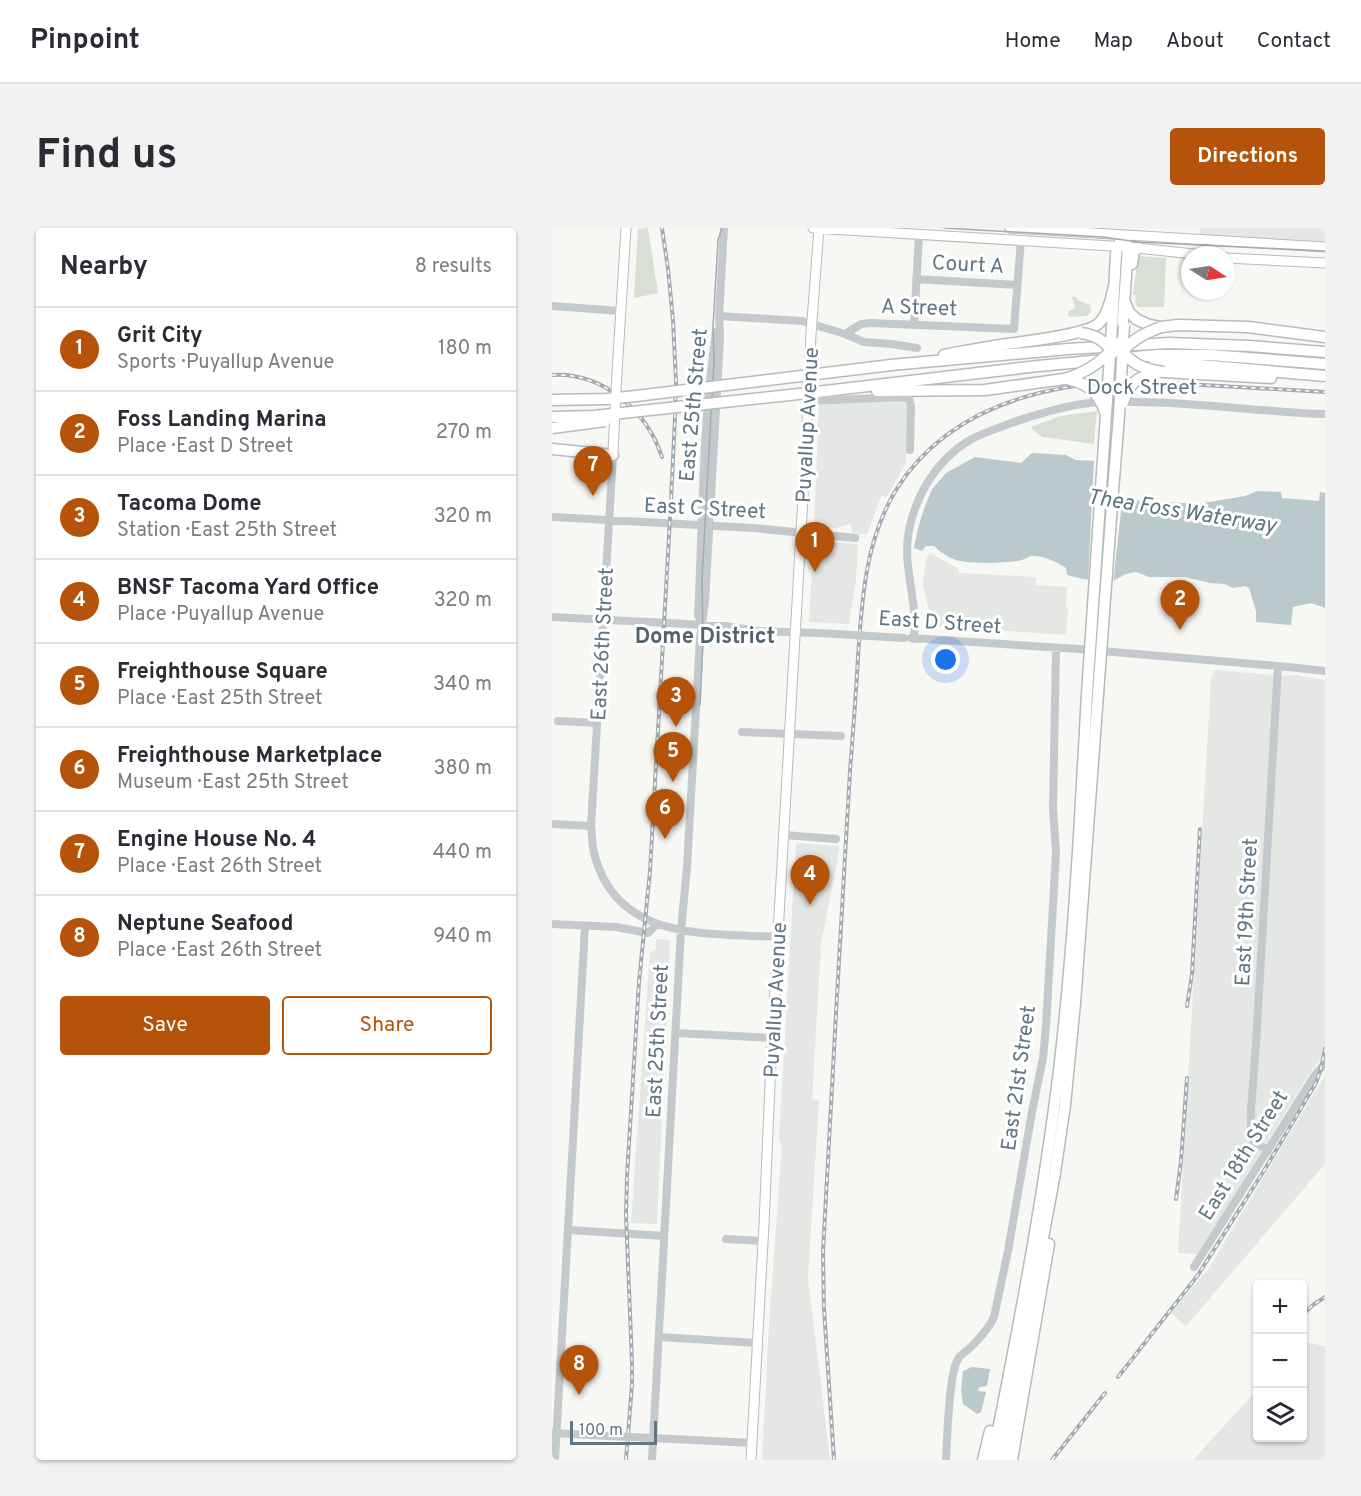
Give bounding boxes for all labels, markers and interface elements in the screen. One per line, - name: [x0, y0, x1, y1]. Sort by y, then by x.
- text: Pinpoint: [30, 23, 140, 59]
- text: Home: [1005, 28, 1061, 55]
- text: Map: [1094, 28, 1133, 55]
- text: About: [1166, 28, 1224, 55]
- text: Contact: [1257, 28, 1331, 55]
- button: Directions: [1170, 128, 1325, 185]
- text: Find us: [36, 130, 177, 183]
- north arrow: [1181, 246, 1235, 300]
- street label: Court A: [931, 250, 1005, 281]
- text: Nearby: [60, 251, 148, 284]
- text: 8 results: [415, 254, 492, 280]
- street label: A Street: [880, 294, 957, 323]
- text: Grit City: [117, 323, 202, 350]
- street label: East 25th Street: [674, 327, 715, 483]
- text: 1: [76, 336, 84, 362]
- text: 180 m: [438, 336, 492, 362]
- street label: Puyallup Avenue: [791, 347, 826, 504]
- text: Sports · Puyallup Avenue: [117, 350, 334, 376]
- street label: Dock Street: [1087, 375, 1197, 402]
- text: Foss Landing Marina: [117, 407, 326, 434]
- text: 2: [73, 420, 86, 446]
- text: 270 m: [436, 420, 492, 446]
- text: Place · East D Street: [117, 434, 293, 460]
- pin: 7: [574, 446, 612, 496]
- water label: Thea Foss Waterway: [1085, 484, 1280, 541]
- text: Tacoma Dome: [117, 491, 262, 518]
- street label: East C Street: [643, 493, 767, 526]
- text: 3: [74, 504, 86, 530]
- text: 320 m: [434, 504, 492, 530]
- text: Station · East 25th Street: [117, 518, 337, 544]
- pin: 1: [796, 522, 834, 572]
- street label: East 26th Street: [586, 567, 621, 721]
- text: BNSF Tacoma Yard Office: [117, 575, 379, 602]
- pin: 2: [1160, 580, 1200, 630]
- text: 4: [73, 588, 86, 614]
- text: 320 m: [434, 588, 492, 614]
- text: Place · Puyallup Avenue: [117, 602, 324, 628]
- street label: East D Street: [878, 606, 1002, 641]
- district label: Dome District: [635, 624, 775, 651]
- your location: [931, 645, 960, 674]
- text: Freighthouse Square: [117, 659, 328, 686]
- text: 5: [73, 672, 86, 698]
- text: 340 m: [433, 672, 492, 698]
- pin: 3: [656, 678, 696, 727]
- text: Place · East 25th Street: [117, 686, 323, 712]
- pin: 5: [654, 732, 692, 782]
- text: Freighthouse Marketplace: [117, 743, 382, 770]
- text: 6: [73, 756, 86, 782]
- text: 380 m: [433, 756, 492, 782]
- text: Museum · East 25th Street: [117, 770, 349, 796]
- pin: 6: [646, 790, 684, 839]
- text: Engine House No. 4: [117, 827, 316, 854]
- street label: East 19th Street: [1230, 837, 1265, 987]
- text: 7: [74, 840, 85, 866]
- text: 440 m: [433, 840, 492, 866]
- text: Place · East 26th Street: [117, 854, 322, 880]
- pin: 4: [790, 856, 830, 905]
- text: Neptune Seafood: [117, 911, 293, 938]
- street label: Puyallup Avenue: [759, 922, 794, 1079]
- text: 8: [73, 924, 86, 950]
- text: 940 m: [433, 924, 492, 950]
- text: Place · East 26th Street: [117, 938, 322, 964]
- street label: East 25th Street: [641, 963, 676, 1119]
- button: Save: [60, 996, 270, 1055]
- button: Share: [282, 996, 492, 1055]
- street label: East 21st Street: [996, 1004, 1043, 1153]
- street label: East 18th Street: [1193, 1086, 1295, 1226]
- map controls: [1253, 1280, 1307, 1442]
- button: +: [1253, 1280, 1307, 1334]
- button: −: [1253, 1334, 1307, 1388]
- pin: 8: [560, 1346, 598, 1395]
- button: layers: [1253, 1388, 1307, 1442]
- scale bar: [570, 1418, 657, 1446]
- text: 100 m: [579, 1421, 623, 1441]

